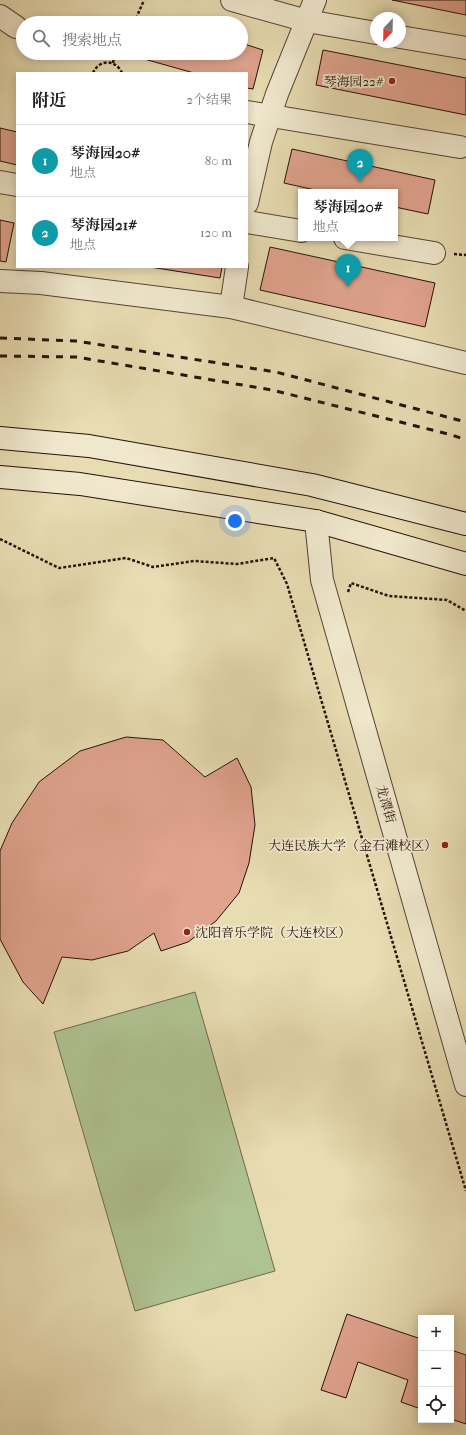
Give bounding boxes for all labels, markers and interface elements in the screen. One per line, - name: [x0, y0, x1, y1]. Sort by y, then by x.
- north arrow: [370, 12, 406, 48]
- search box: [16, 16, 248, 60]
- icon: search: [30, 27, 52, 49]
- text: 搜索地点: [62, 31, 122, 49]
- place label: 琴海园22#: [323, 74, 384, 89]
- marker: 琴海园22#: [387, 76, 397, 86]
- text: 附近: [32, 90, 66, 110]
- text: 2个结果: [186, 92, 232, 107]
- text: 琴海园20#: [70, 144, 140, 162]
- pin: 2: [347, 149, 373, 182]
- text: 1: [43, 153, 47, 168]
- text: 80 m: [205, 153, 232, 168]
- text: 地点: [70, 165, 96, 180]
- popup: [298, 189, 398, 241]
- text: 琴海园20#: [313, 198, 383, 216]
- text: 琴海园21#: [70, 216, 138, 234]
- text: 地点: [313, 219, 339, 234]
- text: 2: [42, 225, 48, 240]
- text: 120 m: [200, 225, 232, 240]
- text: 地点: [70, 237, 96, 252]
- pin: 1: [335, 254, 361, 287]
- your location: [225, 511, 245, 531]
- street label: 龙潭街: [373, 783, 399, 825]
- place label: 大连民族大学（金石滩校区）: [268, 838, 437, 853]
- marker: 大连民族大学（金石滩校区）: [440, 840, 450, 850]
- place label: 沈阳音乐学院（大连校区）: [195, 925, 351, 940]
- marker: 沈阳音乐学院（大连校区）: [182, 927, 192, 937]
- map controls: [418, 1315, 454, 1423]
- button: +: [418, 1315, 454, 1351]
- button: −: [418, 1351, 454, 1387]
- button: locate: [418, 1387, 454, 1423]

